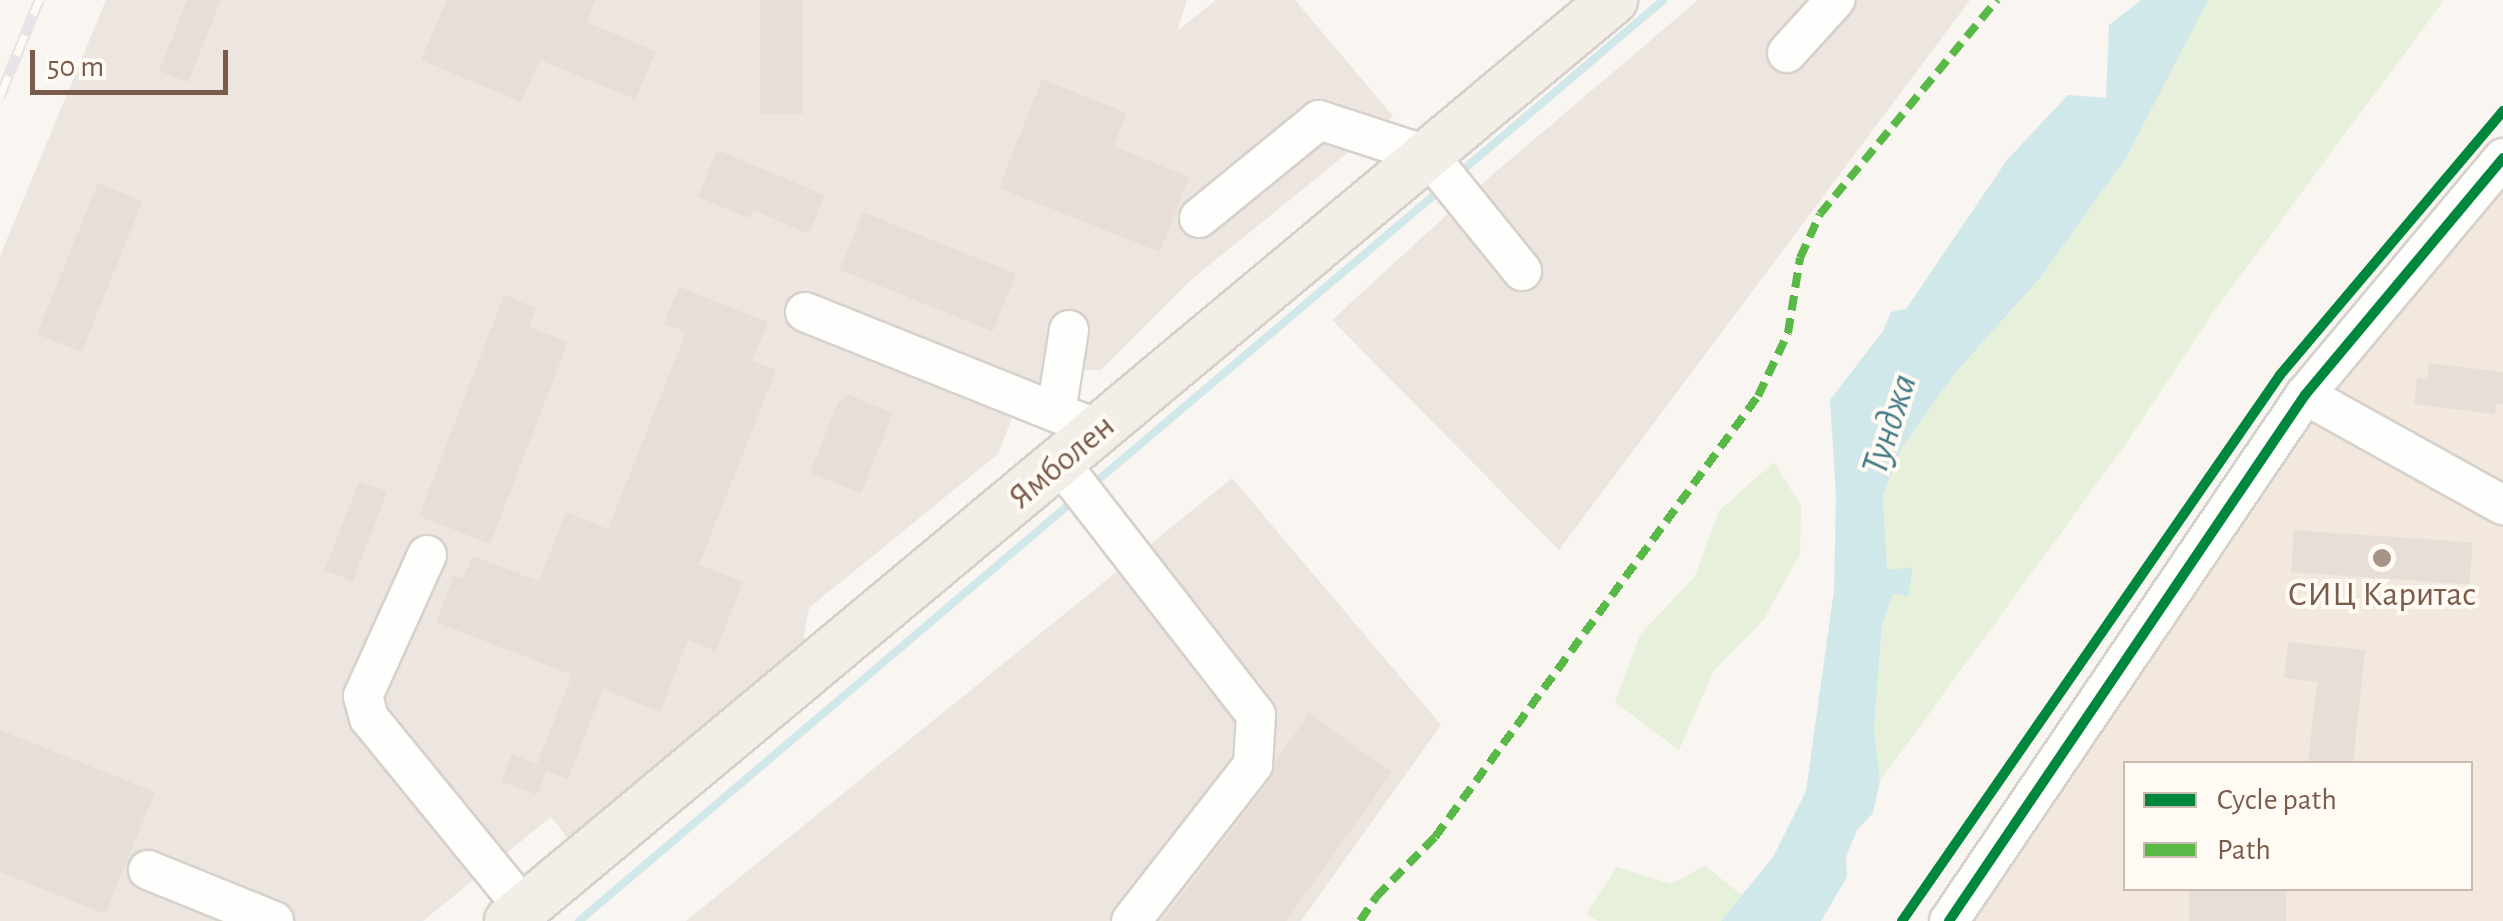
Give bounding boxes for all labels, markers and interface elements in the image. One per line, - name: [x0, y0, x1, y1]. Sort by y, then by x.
- scale bar: [35, 30, 232, 92]
- text: 50 m: [47, 52, 104, 82]
- water label: Тунджа: [1853, 369, 1929, 481]
- street label: Ямболен: [1000, 405, 1124, 519]
- marker: СИЦ Каритас: [2371, 547, 2393, 569]
- place label: СИЦ Каритас: [2288, 574, 2476, 616]
- legend: [2123, 761, 2473, 891]
- text: Cycle path: [2217, 785, 2337, 815]
- text: Path: [2217, 835, 2271, 865]

